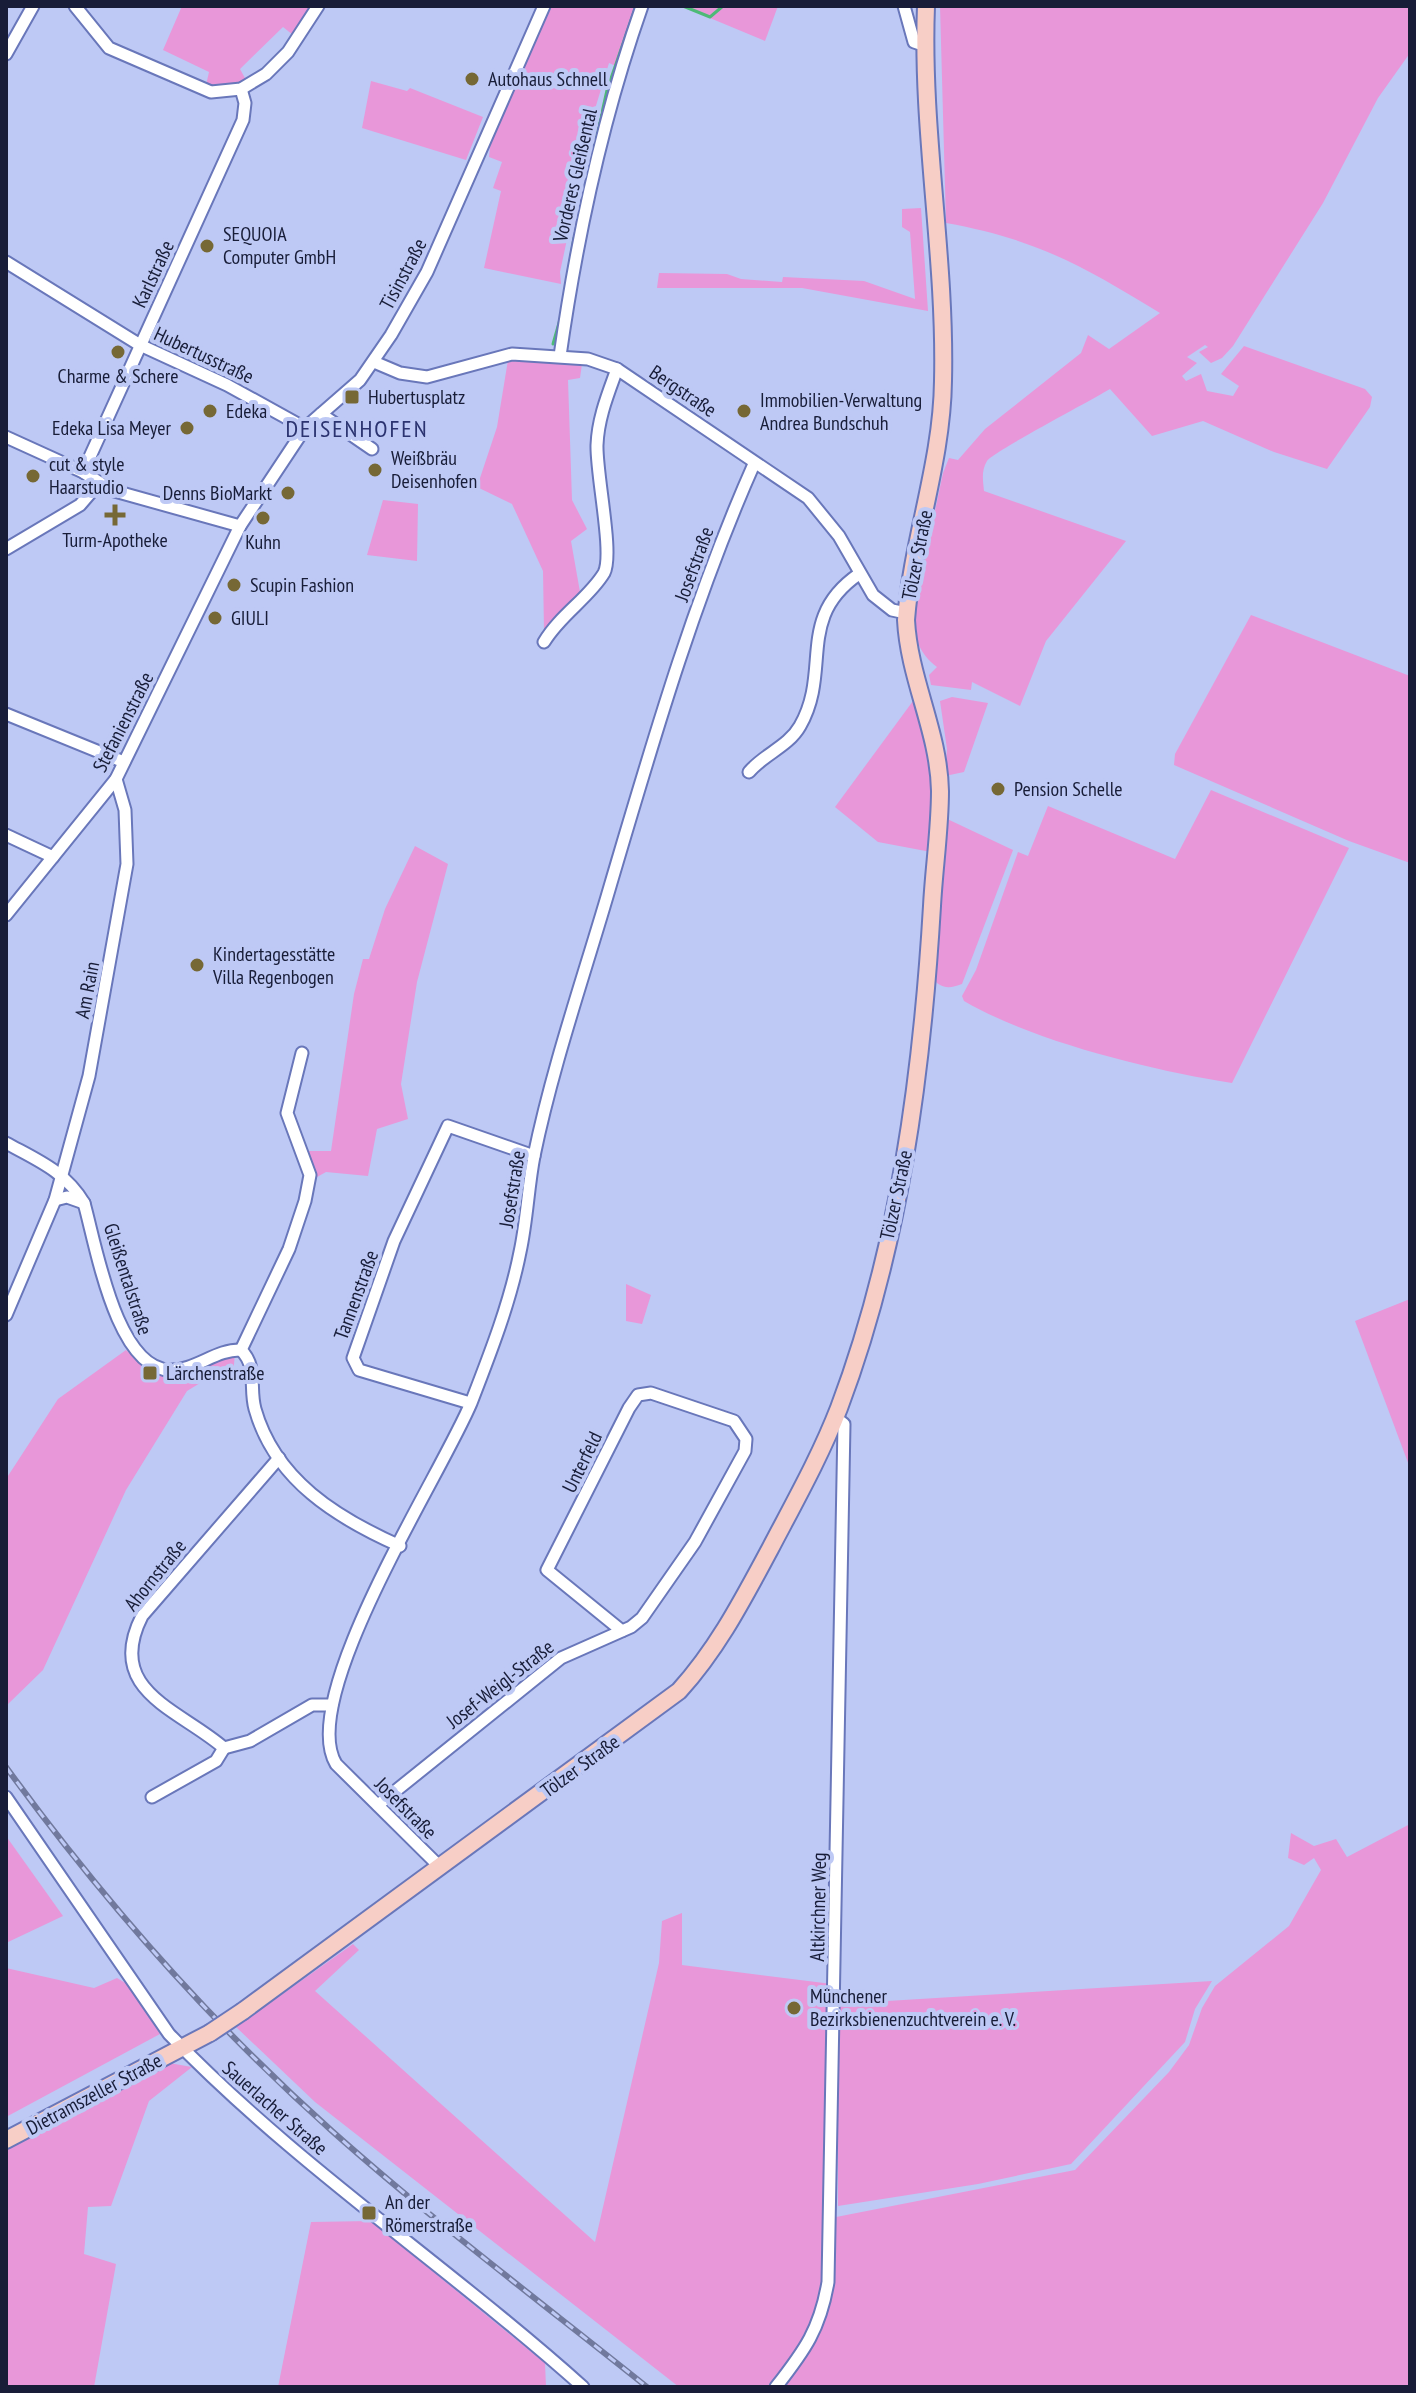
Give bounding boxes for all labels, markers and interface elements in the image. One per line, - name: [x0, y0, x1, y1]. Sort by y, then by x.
- place label: Autohaus Schnell: [488, 66, 608, 92]
- marker: Autohaus Schnell: [463, 70, 481, 88]
- street label: Vorderes Gleißental: [547, 105, 603, 245]
- place label: SEQUOIA Computer GmbH: [223, 221, 336, 270]
- street label: Tisinstraße: [373, 234, 433, 314]
- street label: Karlstraße: [126, 236, 180, 312]
- marker: SEQUOIA Computer GmbH: [198, 237, 216, 255]
- street label: Hubertusstraße: [150, 321, 258, 389]
- marker: Charme & Schere: [109, 343, 127, 361]
- street label: Bergstraße: [644, 359, 722, 423]
- place label: Charme & Schere: [58, 363, 178, 389]
- place label: Hubertusplatz: [368, 384, 465, 410]
- place label: Immobilien-Verwaltung Andrea Bundschuh: [760, 387, 922, 436]
- marker: Hubertusplatz: [343, 388, 361, 406]
- place label: Edeka: [226, 398, 267, 424]
- marker: Edeka: [201, 402, 219, 420]
- marker: Immobilien-Verwaltung Andrea Bundschuh: [735, 402, 753, 420]
- district label: DEISENHOFEN: [285, 413, 429, 444]
- place label: Edeka Lisa Meyer: [52, 415, 172, 441]
- marker: Edeka Lisa Meyer: [178, 419, 196, 437]
- place label: Weißbräu Deisenhofen: [391, 445, 477, 494]
- place label: cut & style Haarstudio: [49, 451, 124, 500]
- marker: Weißbräu Deisenhofen: [366, 461, 384, 479]
- marker: cut & style Haarstudio: [24, 467, 42, 485]
- place label: Denns BioMarkt: [163, 480, 272, 506]
- marker: Denns BioMarkt: [279, 484, 297, 502]
- marker: Turm-Apotheke: [106, 506, 124, 524]
- street label: Tölzer Straße: [896, 508, 938, 602]
- marker: Kuhn: [254, 509, 272, 527]
- street label: Josefstraße: [668, 523, 719, 606]
- place label: Turm-Apotheke: [62, 527, 168, 553]
- place label: Kuhn: [245, 529, 281, 555]
- place label: Scupin Fashion: [250, 572, 354, 598]
- marker: Scupin Fashion: [225, 576, 243, 594]
- place label: GIULI: [231, 605, 269, 631]
- marker: GIULI: [206, 609, 224, 627]
- street label: Stefanienstraße: [87, 667, 159, 777]
- place label: Pension Schelle: [1014, 776, 1123, 802]
- marker: Pension Schelle: [989, 780, 1007, 798]
- place label: Kindertagesstätte Villa Regenbogen: [212, 941, 335, 990]
- marker: Kindertagesstätte Villa Regenbogen: [188, 956, 206, 974]
- street label: Am Rain: [69, 959, 105, 1021]
- street label: Tölzer Straße: [874, 1148, 918, 1242]
- street label: Josefstraße: [493, 1149, 531, 1230]
- street label: Gleißentalstraße: [98, 1220, 158, 1338]
- street label: Tannenstraße: [328, 1247, 384, 1343]
- place label: Lärchenstraße: [166, 1360, 265, 1386]
- marker: Lärchenstraße: [141, 1364, 159, 1382]
- street label: Unterfeld: [556, 1427, 608, 1497]
- street label: Ahornstraße: [118, 1534, 192, 1616]
- street label: Josef-Weigl-Straße: [440, 1634, 559, 1735]
- street label: Tölzer Straße: [535, 1729, 625, 1803]
- street label: Josefstraße: [369, 1771, 443, 1845]
- street label: Altkirchner Weg: [804, 1852, 832, 1962]
- place label: Münchener Bezirksbienenzuchtverein e. V.: [810, 1983, 1016, 2032]
- marker: Münchener Bezirksbienenzuchtverein e. V.: [785, 1999, 803, 2017]
- street label: Dietramszeller Straße: [22, 2047, 166, 2141]
- street label: Sauerlacher Straße: [217, 2055, 333, 2161]
- place label: An der Römerstraße: [385, 2189, 473, 2238]
- marker: An der Römerstraße: [360, 2204, 378, 2222]

